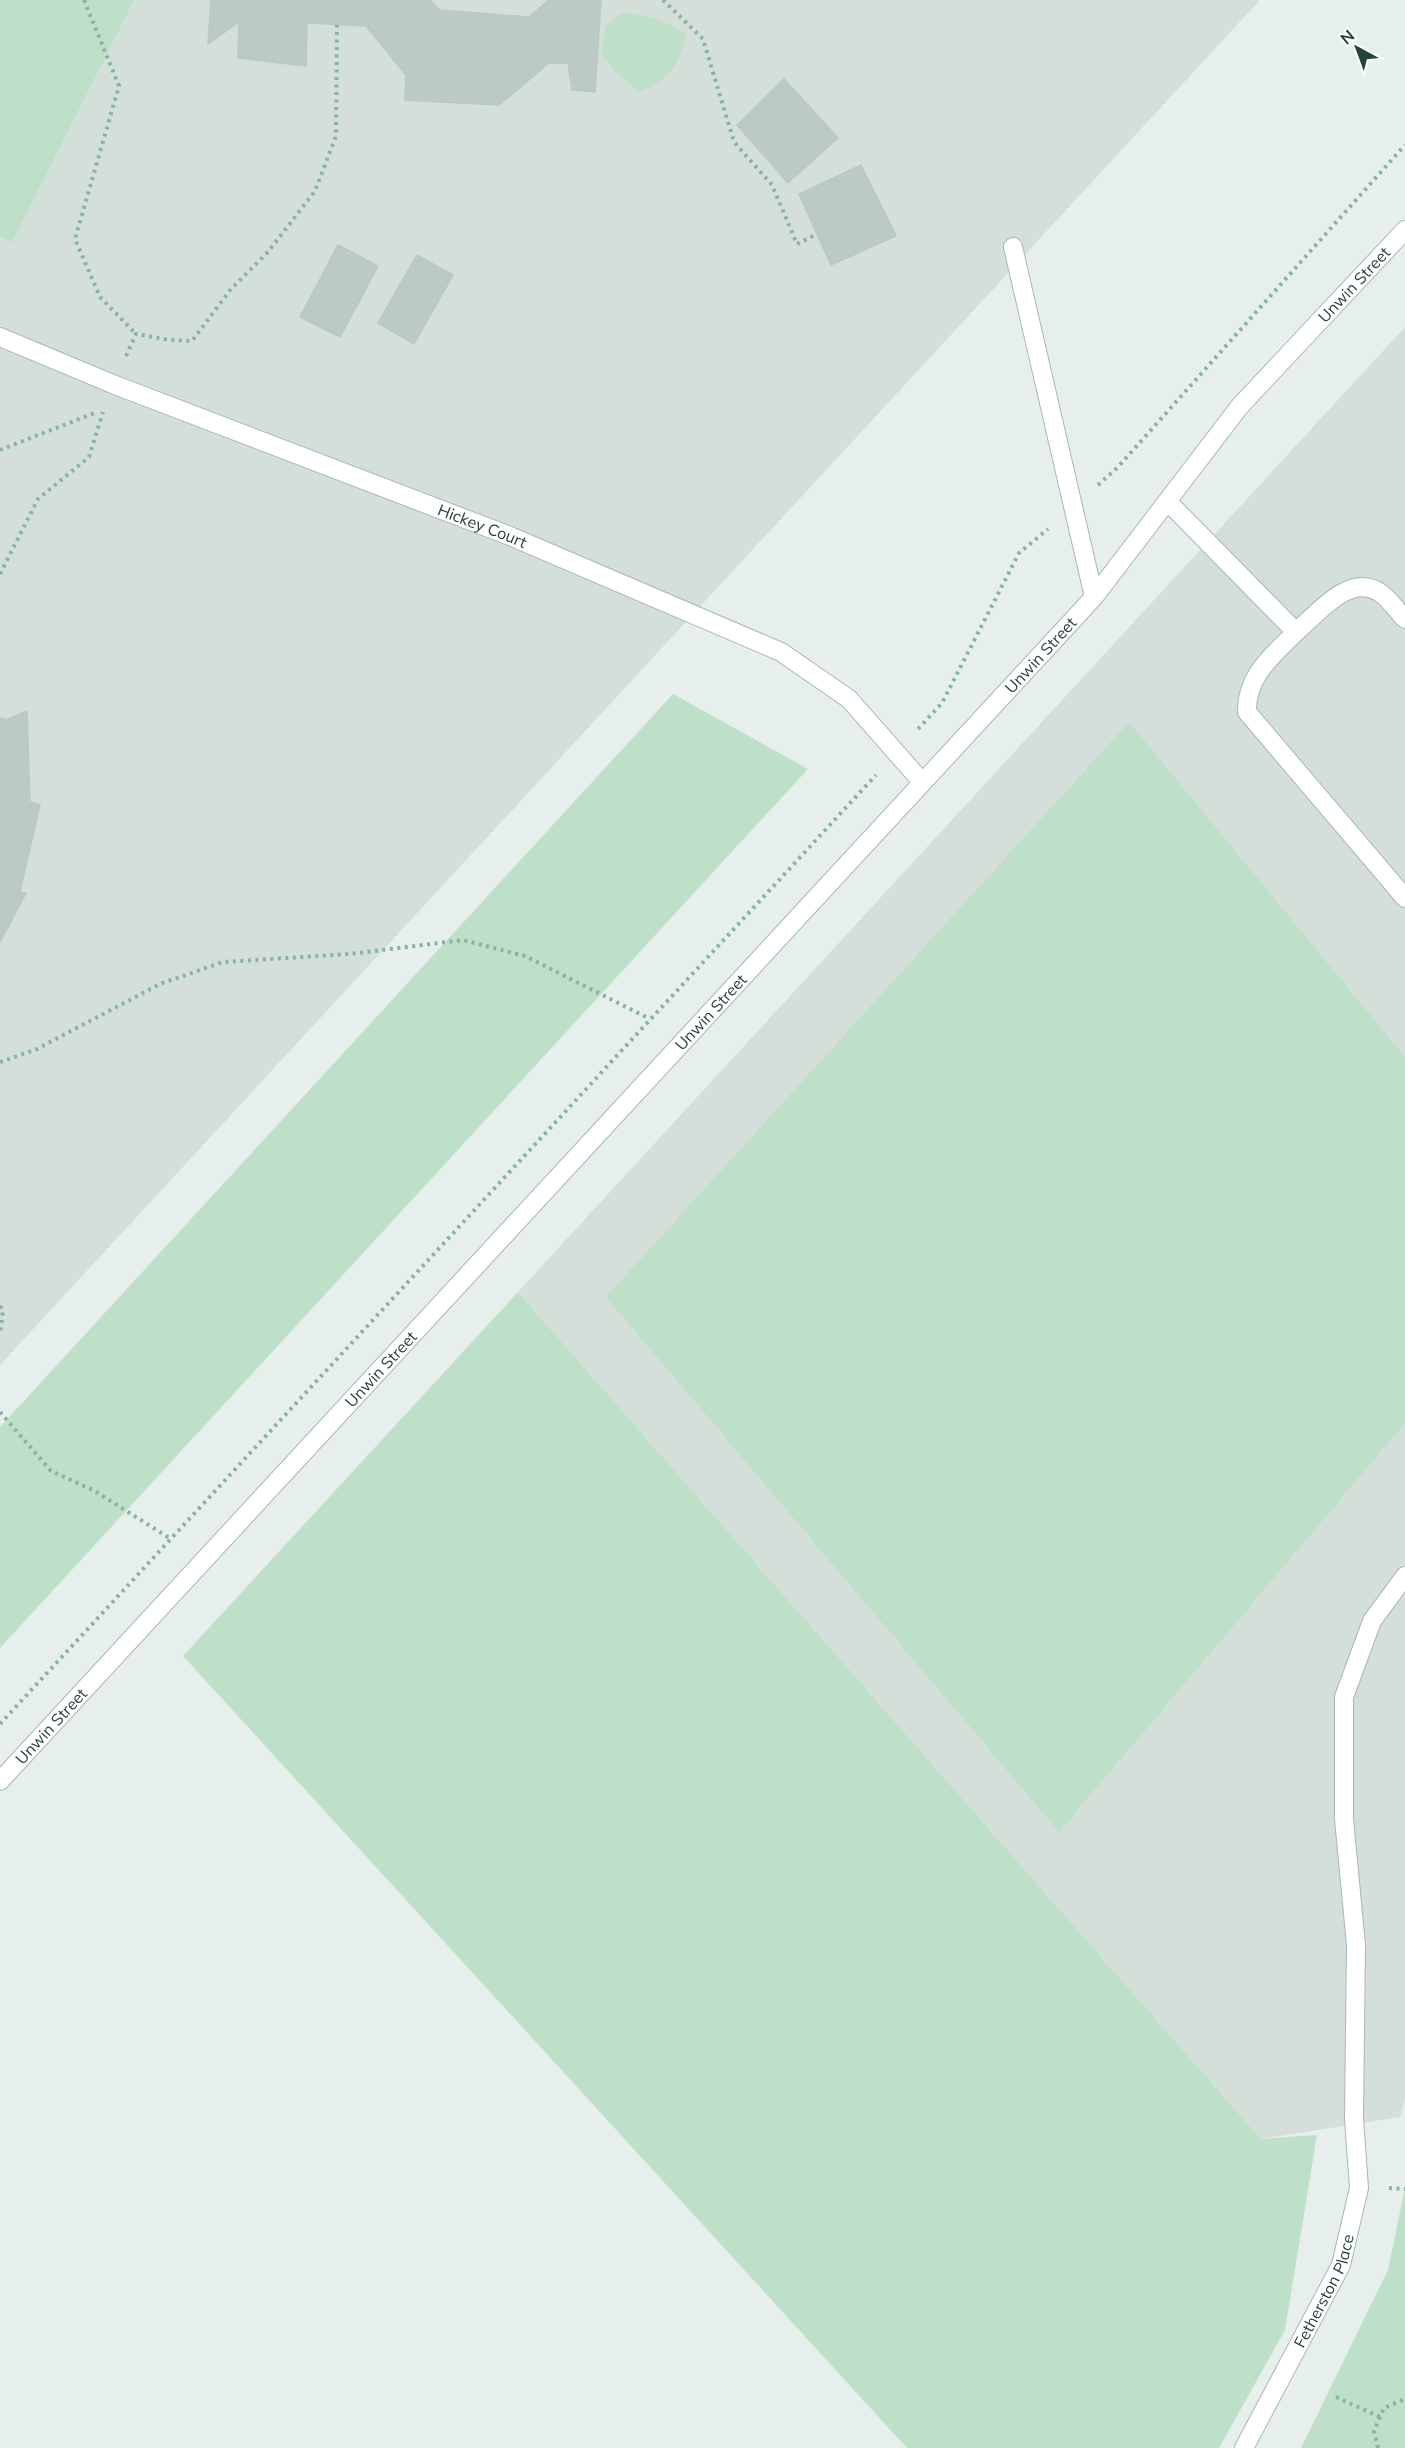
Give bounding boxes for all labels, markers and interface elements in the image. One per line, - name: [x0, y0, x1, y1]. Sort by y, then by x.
- north arrow: [1327, 18, 1387, 78]
- text: N: [1336, 25, 1358, 48]
- street label: Unwin Street: [1314, 242, 1395, 327]
- street label: Hickey Court: [435, 499, 530, 552]
- street label: Unwin Street: [1000, 613, 1081, 697]
- street label: Unwin Street: [670, 969, 751, 1054]
- street label: Unwin Street: [341, 1326, 421, 1411]
- street label: Unwin Street: [11, 1683, 91, 1768]
- street label: Fetherston Place: [1289, 2232, 1358, 2351]

